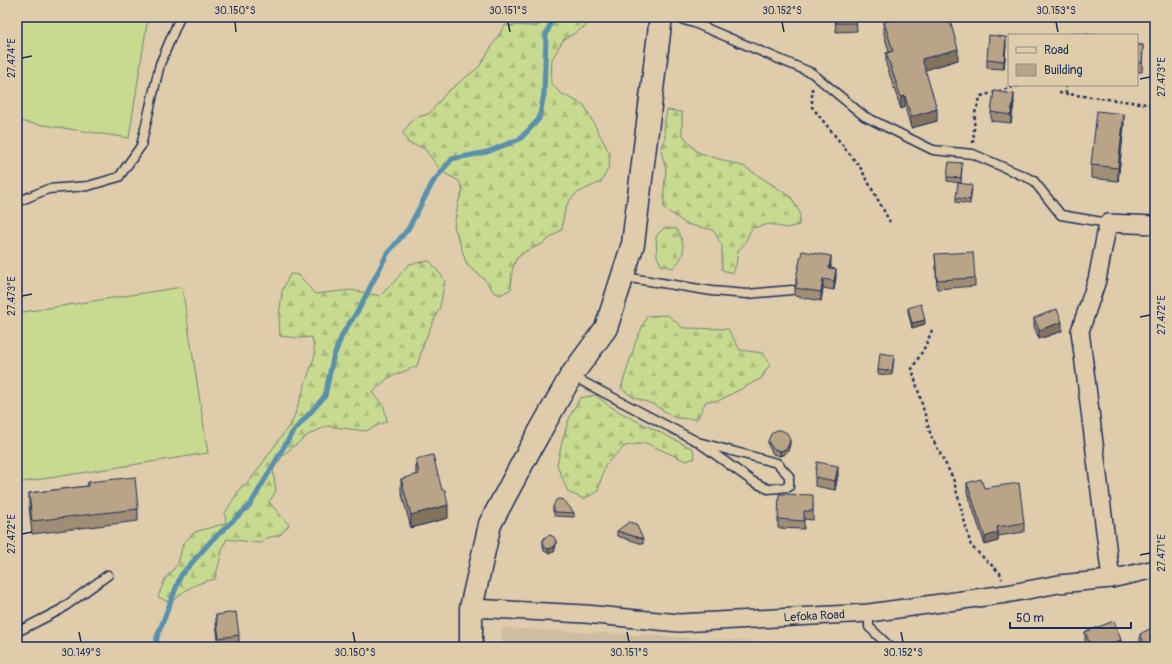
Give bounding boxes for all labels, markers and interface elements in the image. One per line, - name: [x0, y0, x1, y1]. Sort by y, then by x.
- text: 30.150°S: [215, 5, 256, 17]
- text: 30.151°S: [489, 5, 527, 17]
- text: 30.152°S: [762, 5, 802, 17]
- text: 30.153°S: [1036, 5, 1076, 17]
- legend: [1008, 34, 1138, 86]
- text: 27.474°E: [6, 38, 18, 78]
- text: Road: [1044, 43, 1069, 58]
- text: 27.473°E: [1156, 57, 1168, 97]
- text: Building: [1044, 63, 1083, 78]
- text: 27.473°E: [6, 276, 18, 316]
- text: 27.472°E: [1156, 295, 1168, 335]
- text: 27.472°E: [6, 514, 18, 554]
- text: 27.471°E: [1156, 534, 1168, 572]
- scale bar: [1010, 604, 1131, 630]
- street label: Lefoka Road: [783, 607, 845, 625]
- text: 50 m: [1016, 611, 1044, 626]
- text: 30.149°S: [61, 647, 101, 659]
- text: 30.150°S: [335, 647, 376, 659]
- text: 30.151°S: [610, 647, 648, 659]
- text: 30.152°S: [883, 647, 923, 659]

